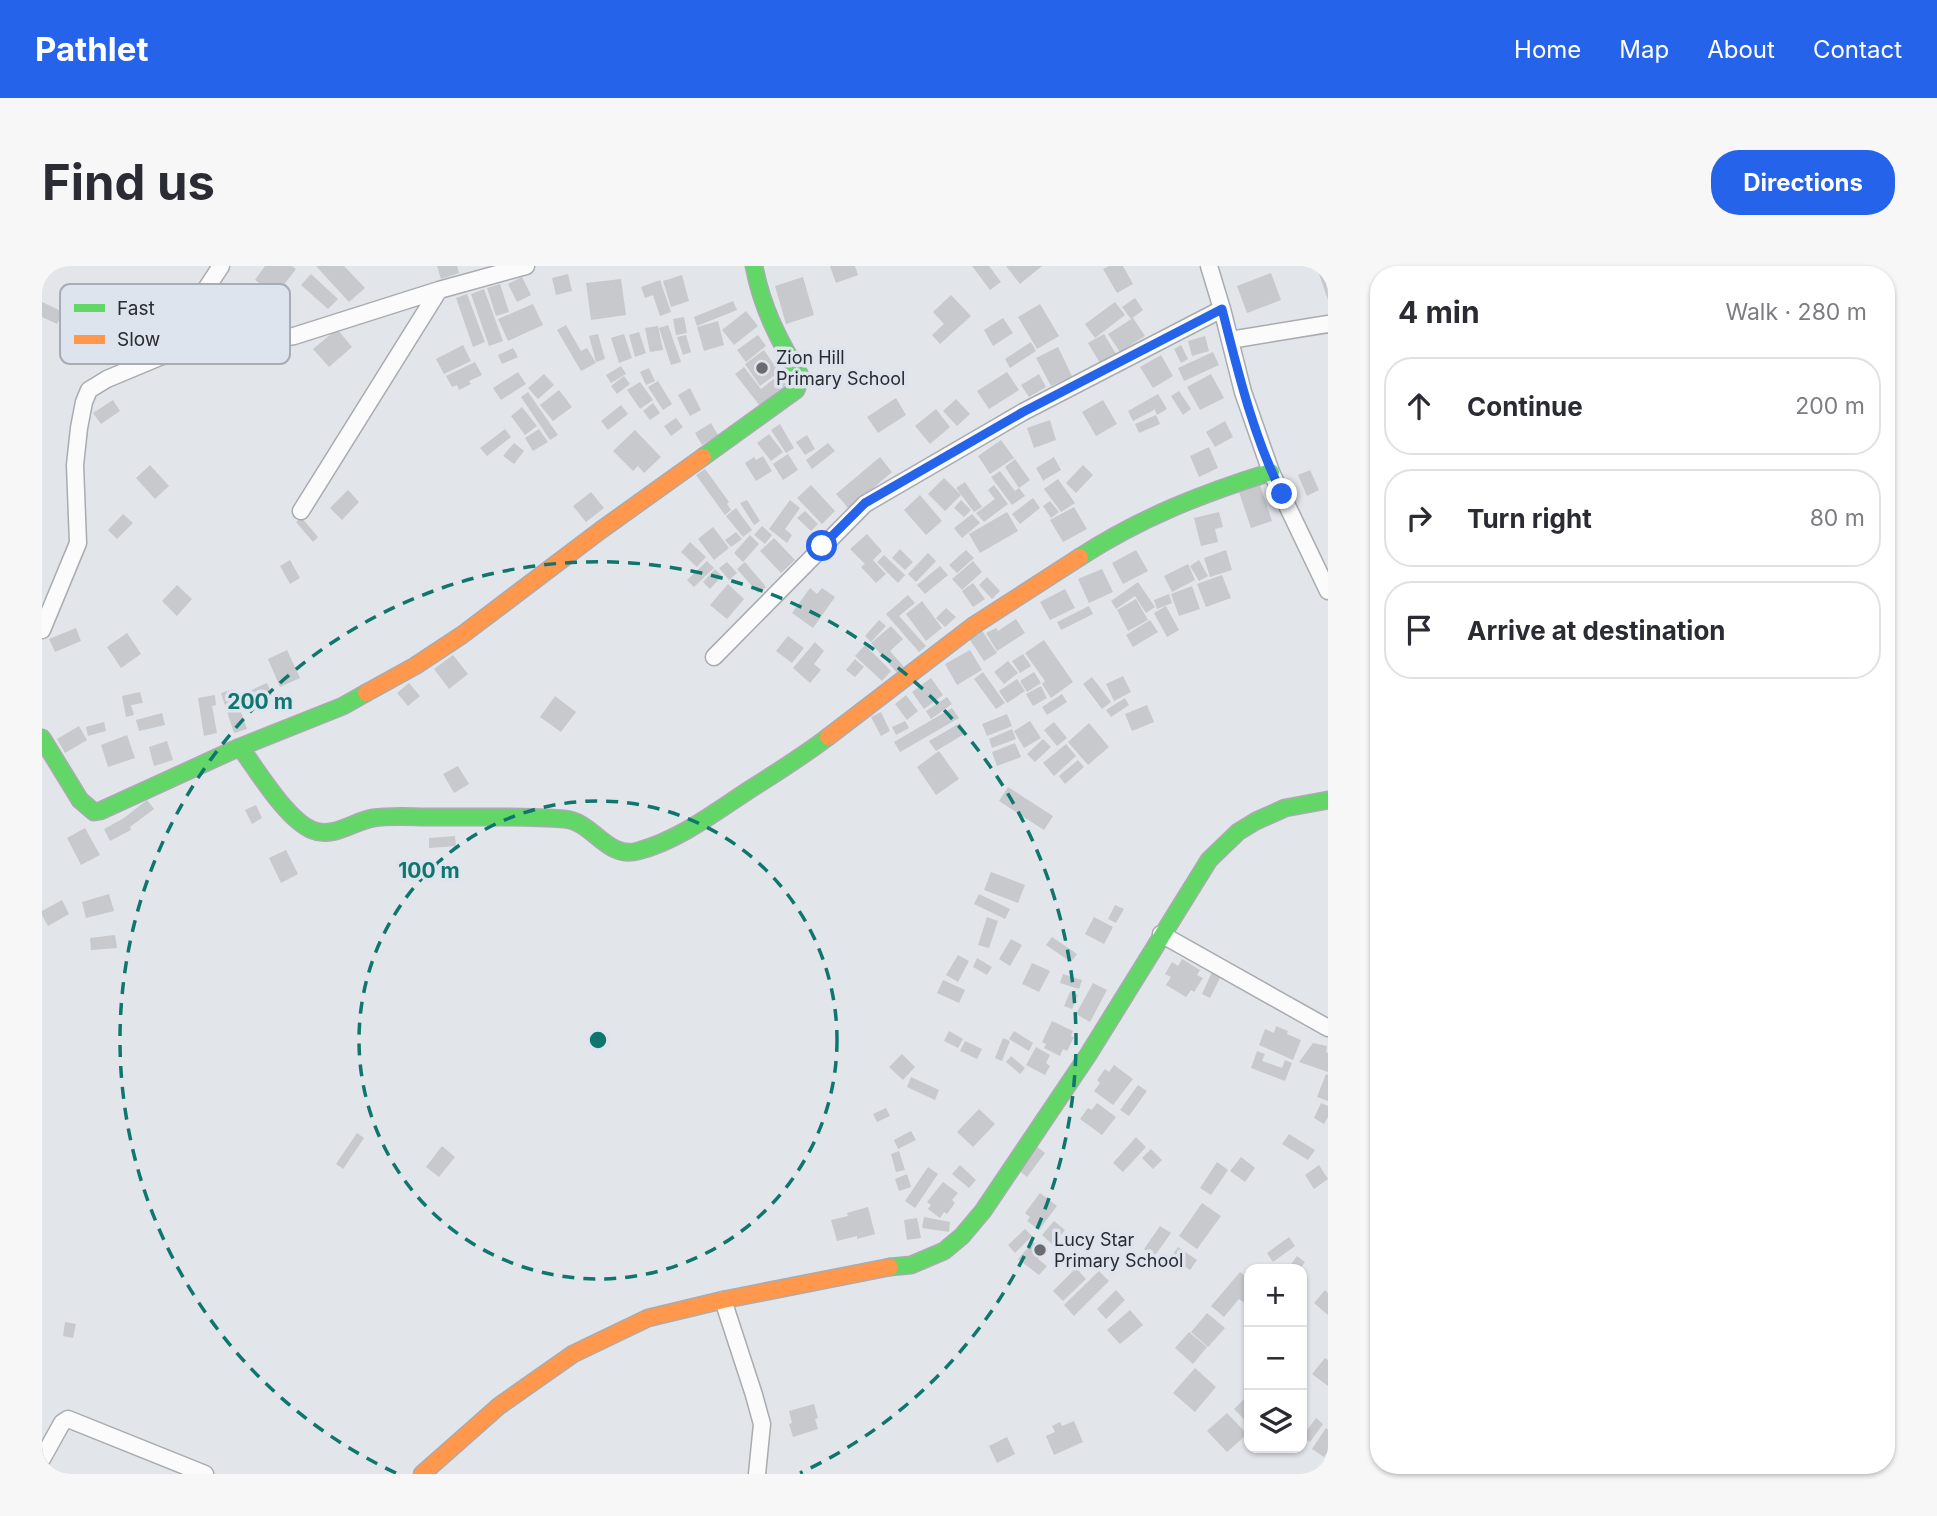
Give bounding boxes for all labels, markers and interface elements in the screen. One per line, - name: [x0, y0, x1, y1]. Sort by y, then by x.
- text: Pathlet: [35, 29, 149, 69]
- text: Home: [1514, 35, 1581, 64]
- text: Map: [1619, 35, 1669, 64]
- text: About: [1707, 35, 1775, 64]
- text: Contact: [1813, 35, 1902, 64]
- button: Directions: [1711, 150, 1895, 215]
- text: Find us: [42, 153, 215, 212]
- legend: [60, 284, 290, 364]
- text: 4 min: [1398, 294, 1480, 330]
- text: Fast: [117, 297, 155, 320]
- text: Walk · 280 m: [1725, 298, 1867, 326]
- text: Slow: [117, 328, 160, 351]
- place label: Zion Hill Primary School: [776, 347, 905, 389]
- marker: Zion Hill Primary School: [754, 360, 770, 376]
- icon: ahead: [1400, 387, 1438, 425]
- text: Continue: [1467, 391, 1583, 422]
- text: 200 m: [1795, 392, 1865, 420]
- route end: [1266, 478, 1297, 509]
- icon: right: [1400, 499, 1438, 537]
- text: Turn right: [1467, 503, 1592, 534]
- text: 80 m: [1810, 504, 1865, 532]
- route start: [806, 530, 837, 561]
- icon: arrive: [1400, 611, 1438, 649]
- text: Arrive at destination: [1467, 615, 1726, 646]
- text: 200 m: [227, 689, 293, 714]
- text: 100 m: [398, 858, 460, 883]
- centre of rings: [586, 1028, 610, 1052]
- place label: Lucy Star Primary School: [1054, 1229, 1183, 1271]
- marker: Lucy Star Primary School: [1032, 1242, 1048, 1258]
- map controls: [1244, 1264, 1307, 1453]
- button: +: [1244, 1264, 1307, 1327]
- button: −: [1244, 1327, 1307, 1390]
- button: layers: [1244, 1390, 1307, 1453]

